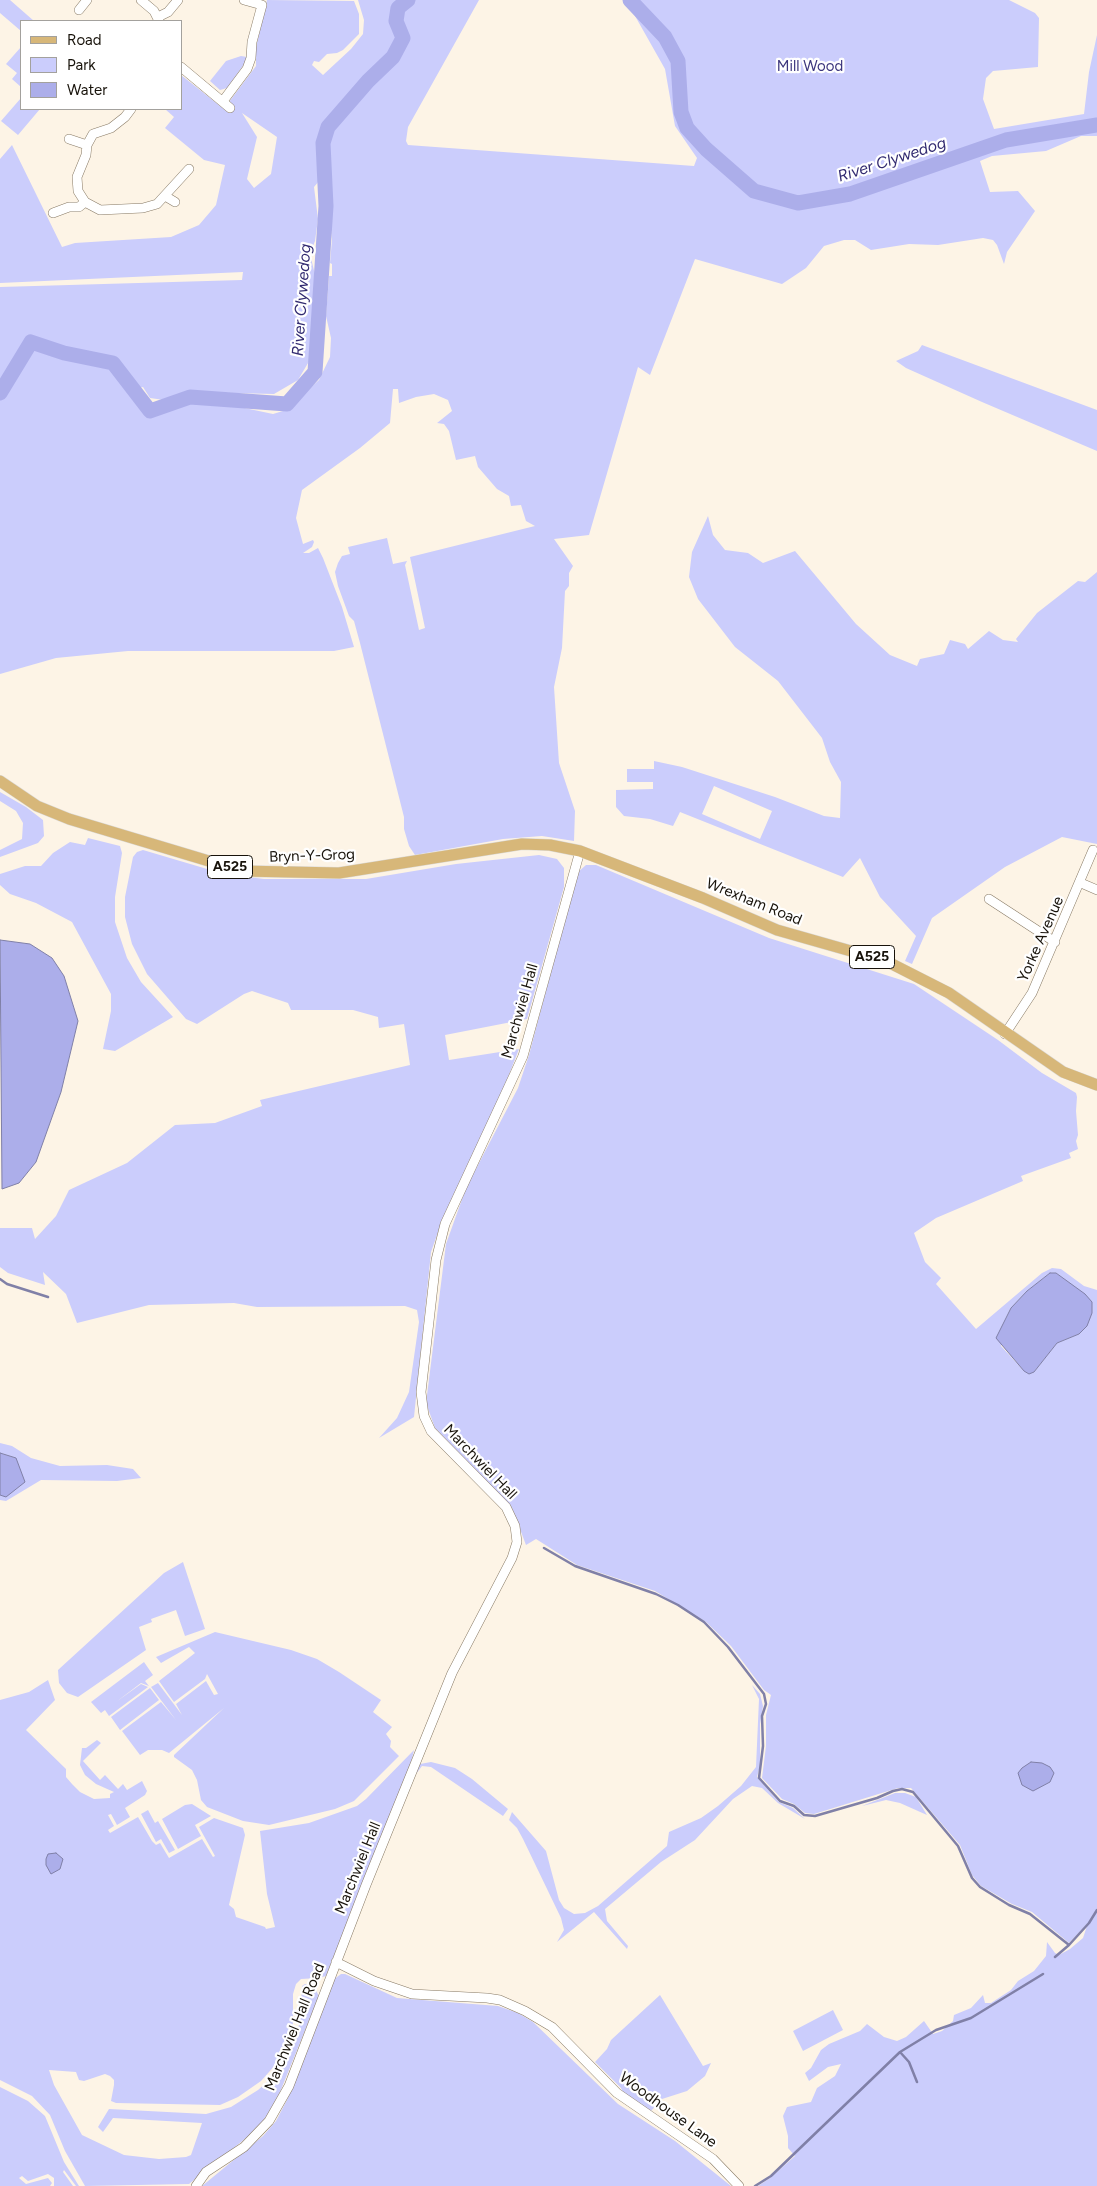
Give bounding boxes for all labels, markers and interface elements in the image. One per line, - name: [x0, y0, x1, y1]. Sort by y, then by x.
- legend: [20, 20, 182, 110]
- text: Road: [67, 31, 102, 49]
- text: Park: [67, 56, 96, 74]
- park label: Mill Wood: [777, 58, 843, 76]
- text: Water: [67, 81, 107, 99]
- water label: River Clywedog: [835, 133, 949, 187]
- water label: River Clywedog: [288, 243, 316, 357]
- street label: Bryn-Y-Grog: [269, 846, 355, 866]
- road number: A525: [208, 856, 252, 879]
- street label: Wrexham Road: [703, 875, 805, 929]
- street label: Yorke Avenue: [1014, 893, 1068, 985]
- road number: A525: [850, 946, 894, 969]
- street label: Marchwiel Hall: [498, 962, 542, 1060]
- street label: Marchwiel Hall: [440, 1421, 520, 1503]
- street label: Marchwiel Hall: [331, 1819, 385, 1917]
- street label: Marchwiel Hall Road: [261, 1961, 329, 2093]
- street label: Woodhouse Lane: [616, 2069, 720, 2151]

